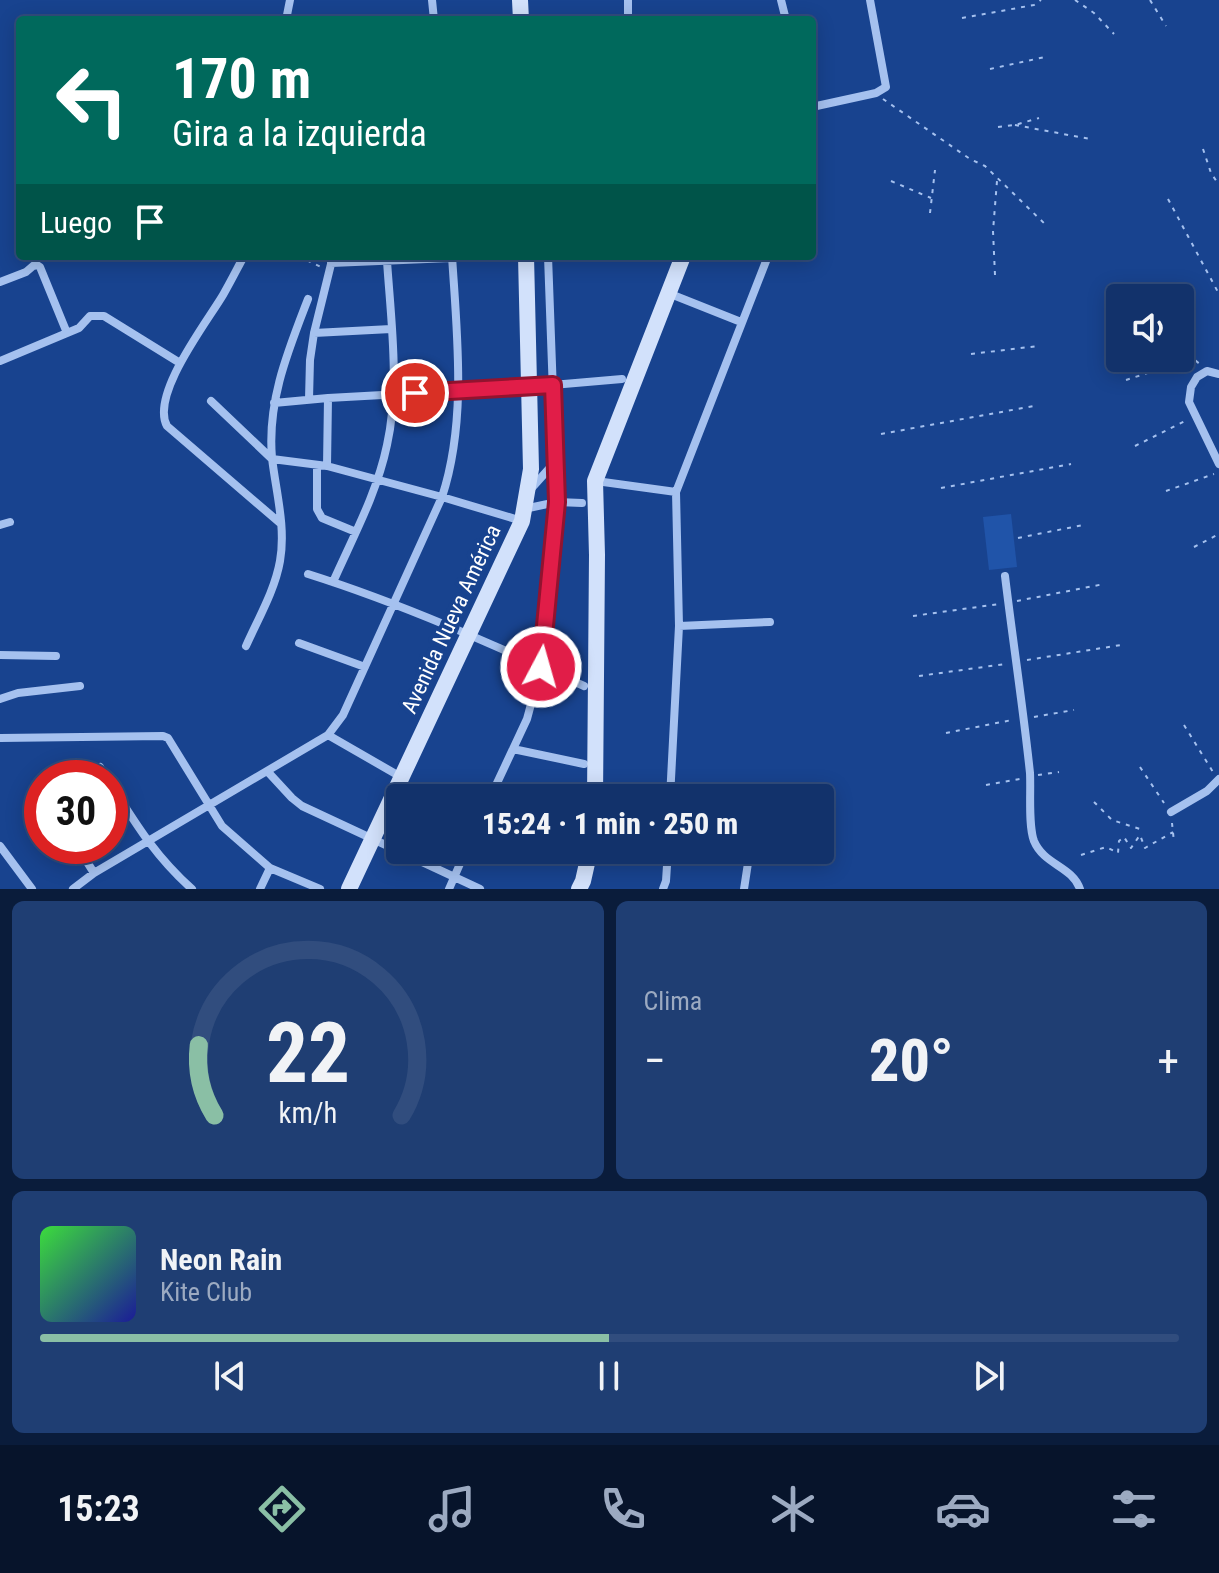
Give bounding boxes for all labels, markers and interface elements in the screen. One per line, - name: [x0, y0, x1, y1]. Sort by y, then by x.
- text: 170 m: [172, 46, 311, 112]
- icon: left: [40, 48, 144, 152]
- text: Gira a la izquierda: [172, 113, 427, 155]
- icon: arrive: [128, 200, 172, 244]
- text: Luego: [40, 205, 112, 240]
- map controls: [1106, 284, 1194, 372]
- button: sound: [1106, 284, 1194, 372]
- pin: [381, 359, 449, 427]
- icon: arrive: [393, 371, 437, 415]
- street label: Avenida Nueva América: [396, 521, 506, 717]
- position arrow: [499, 625, 583, 709]
- speed limit sign: 30: [24, 760, 128, 864]
- text: 15:24 · 1 min · 250 m: [482, 806, 738, 841]
- text: Clima: [644, 986, 702, 1016]
- text: 22: [266, 1005, 350, 1102]
- text: 20°: [869, 1025, 954, 1096]
- text: −: [644, 1035, 666, 1087]
- text: +: [1157, 1035, 1179, 1087]
- text: km/h: [278, 1096, 337, 1130]
- text: Neon Rain: [160, 1242, 282, 1277]
- text: Kite Club: [160, 1277, 252, 1307]
- icon: previous: [208, 1354, 252, 1398]
- icon: pause: [587, 1354, 631, 1398]
- icon: next: [967, 1354, 1011, 1398]
- icon: directions: [254, 1481, 310, 1537]
- icon: music: [424, 1481, 480, 1537]
- icon: phone: [595, 1481, 651, 1537]
- icon: climate: [765, 1481, 821, 1537]
- icon: car: [935, 1481, 991, 1537]
- icon: filters: [1106, 1481, 1162, 1537]
- text: 15:23: [57, 1488, 140, 1530]

